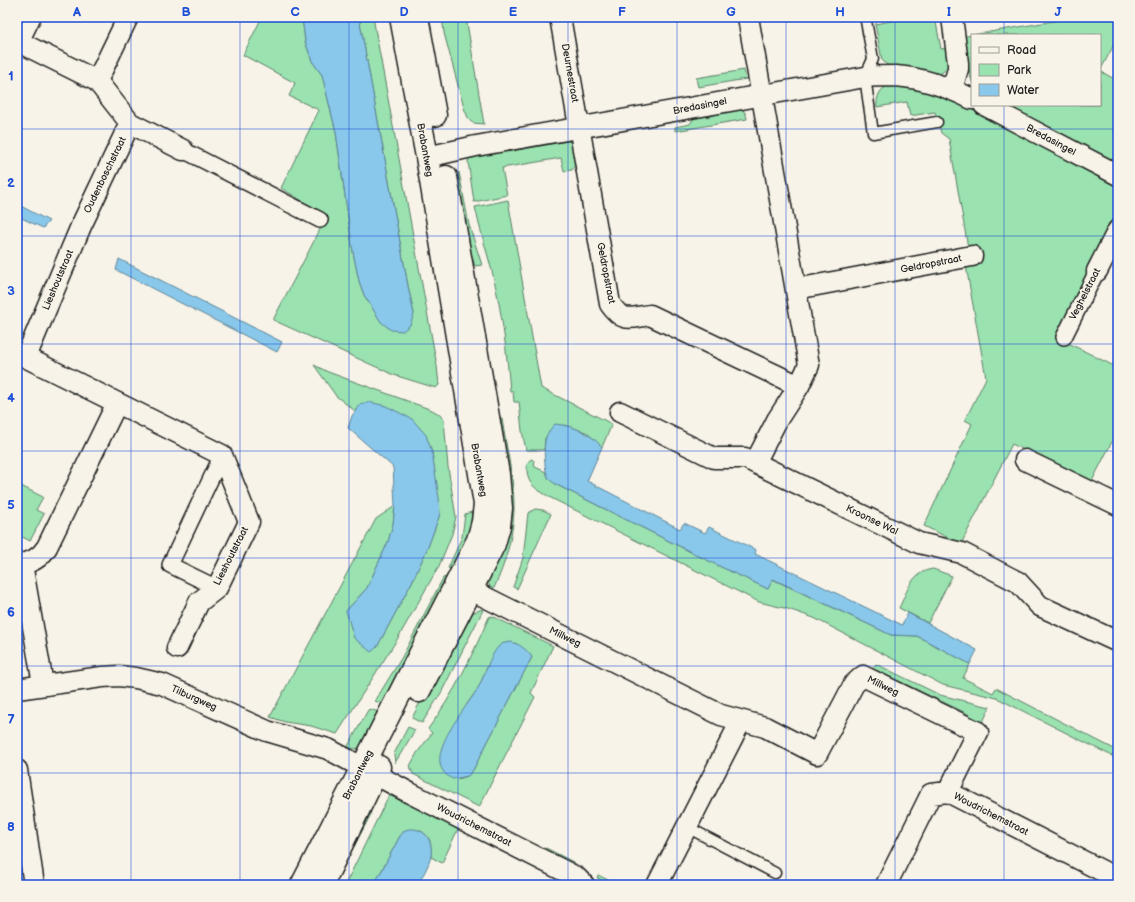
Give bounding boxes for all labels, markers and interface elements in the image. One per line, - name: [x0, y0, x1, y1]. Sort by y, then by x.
- text: A: [72, 4, 81, 20]
- text: B: [181, 4, 191, 20]
- text: C: [290, 4, 300, 20]
- text: D: [399, 4, 409, 20]
- text: E: [509, 4, 518, 20]
- text: F: [618, 4, 626, 20]
- text: G: [726, 4, 736, 20]
- text: H: [835, 4, 845, 20]
- text: I: [947, 4, 951, 20]
- text: J: [1054, 4, 1062, 20]
- legend: [971, 34, 1101, 106]
- street label: Deurnestraat: [559, 43, 581, 103]
- text: Road: [1007, 43, 1036, 58]
- text: Park: [1007, 63, 1031, 78]
- text: 1: [8, 68, 14, 84]
- text: Water: [1007, 83, 1039, 98]
- street label: Bredasingel: [672, 95, 728, 117]
- street label: Brabantweg: [414, 122, 436, 178]
- street label: Bredasingel: [1024, 122, 1078, 158]
- street label: Oudenboschstraat: [81, 135, 129, 215]
- text: 2: [7, 175, 15, 191]
- street label: Geldropstraat: [594, 241, 618, 305]
- street label: Lieshoutstraat: [40, 248, 76, 312]
- street label: Geldropstraat: [899, 252, 963, 276]
- street label: Veghelstraat: [1067, 266, 1103, 322]
- text: 3: [7, 283, 15, 299]
- text: 4: [7, 390, 15, 406]
- street label: Brabantweg: [468, 442, 490, 498]
- text: 5: [7, 497, 15, 513]
- street label: Kroonse Wal: [844, 502, 900, 538]
- street label: Lieshoutstraat: [211, 525, 251, 587]
- text: 6: [7, 604, 15, 620]
- street label: Millweg: [547, 624, 583, 650]
- street label: Millweg: [865, 673, 901, 699]
- street label: Tilburgweg: [169, 683, 219, 714]
- text: 7: [7, 712, 15, 728]
- street label: Brabantweg: [340, 748, 376, 802]
- street label: Woudrichemstraat: [952, 790, 1030, 838]
- street label: Woudrichemstraat: [435, 801, 513, 849]
- text: 8: [7, 819, 15, 835]

